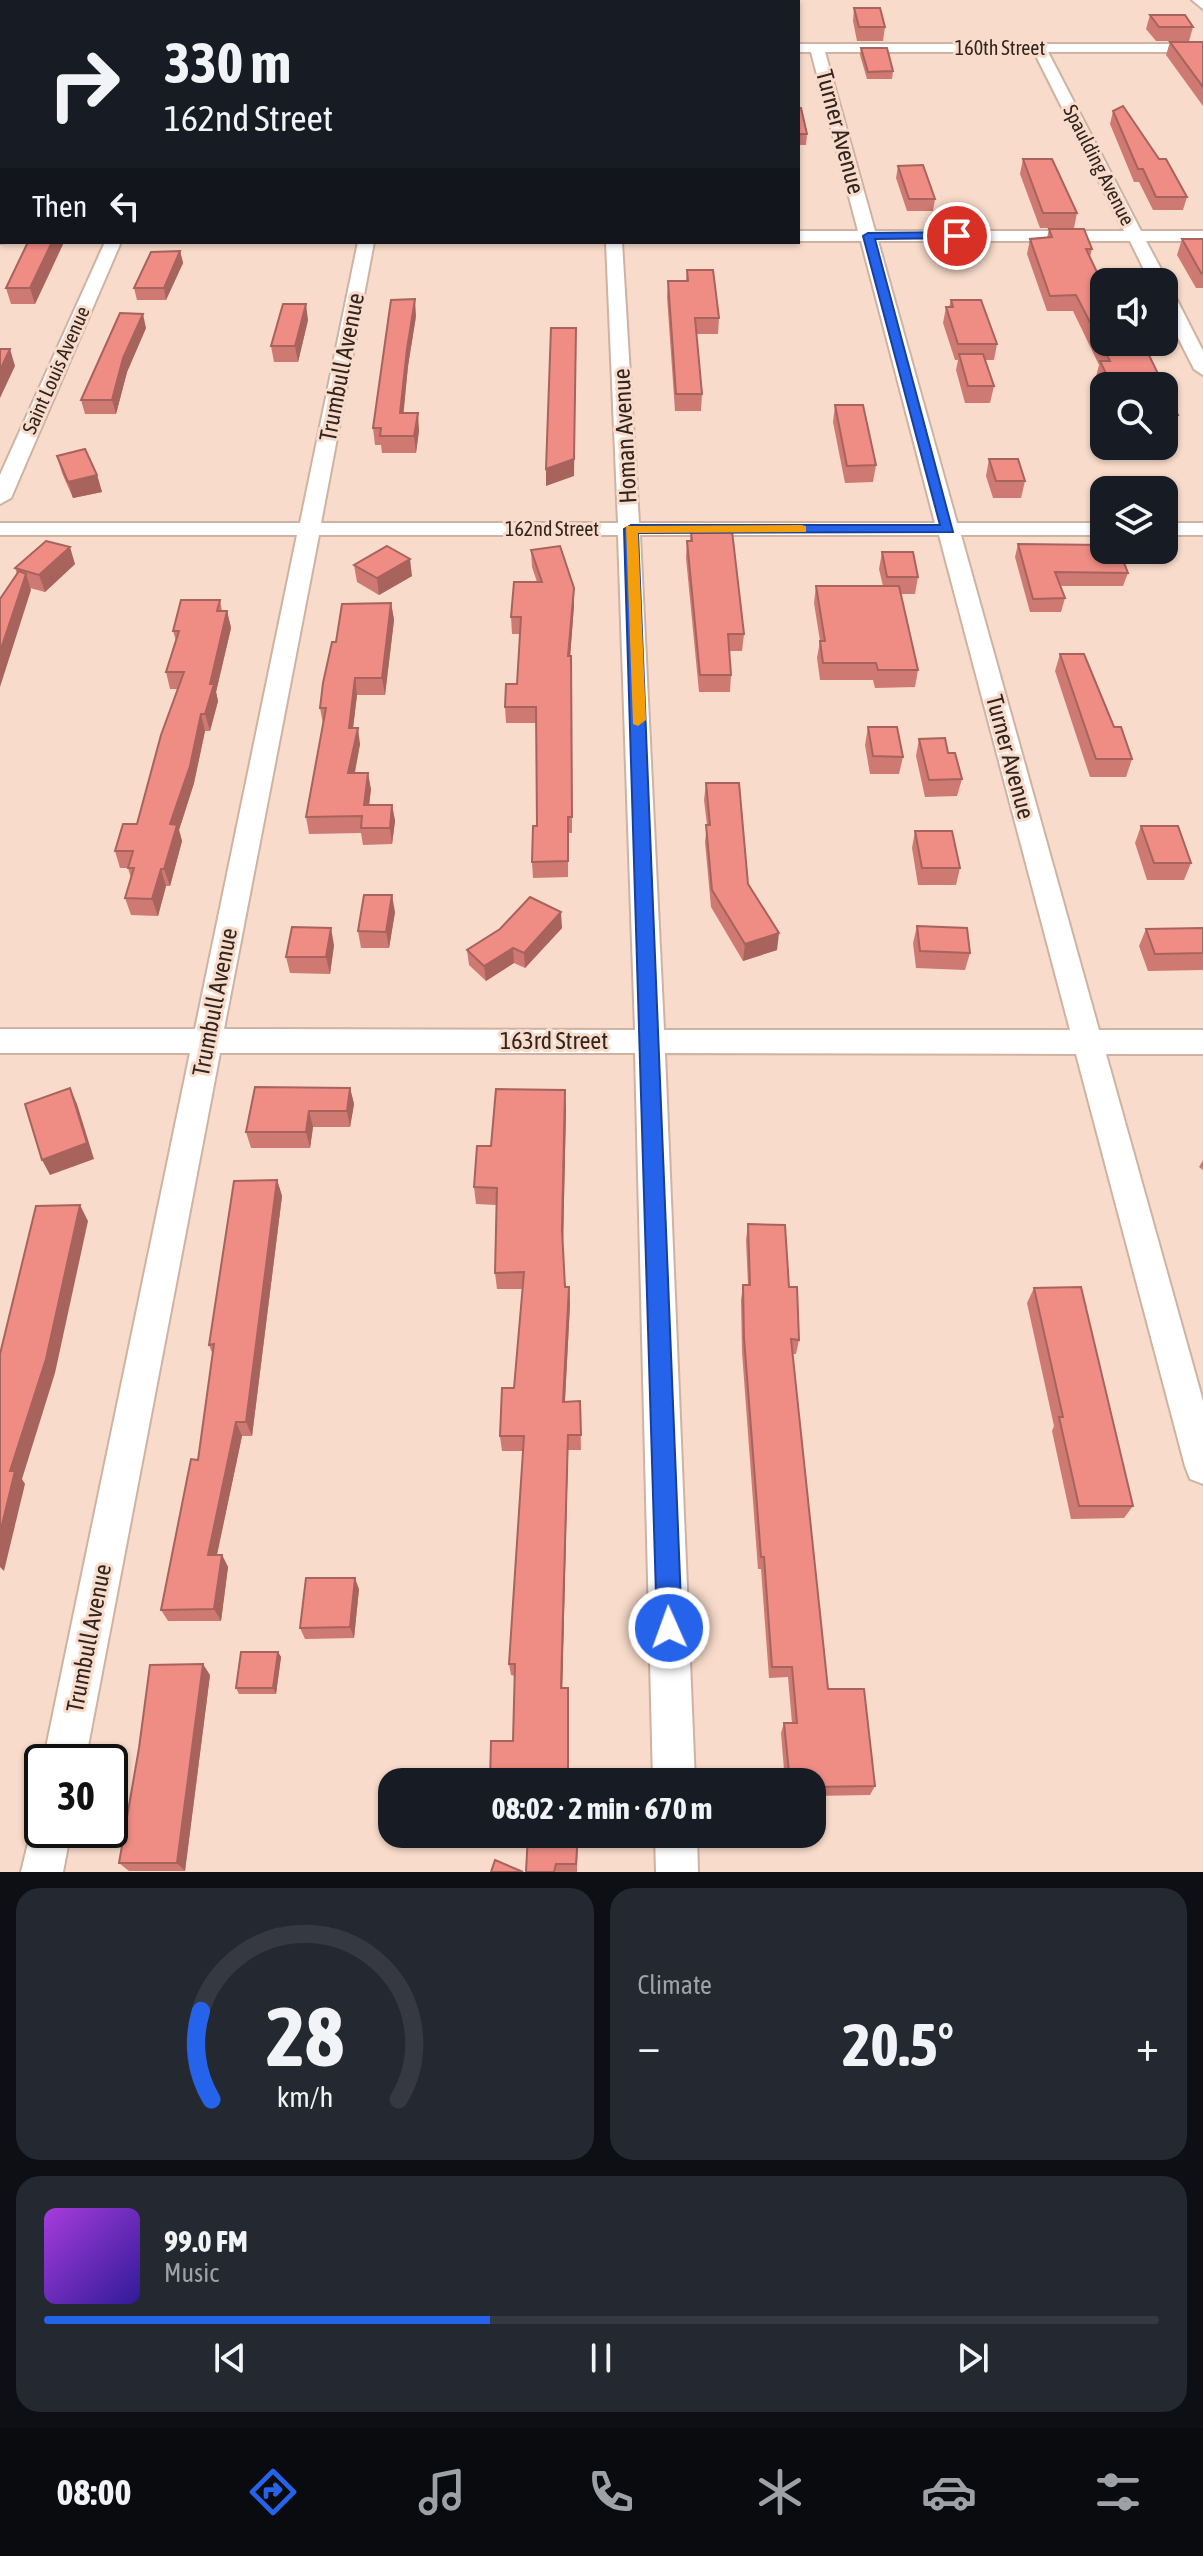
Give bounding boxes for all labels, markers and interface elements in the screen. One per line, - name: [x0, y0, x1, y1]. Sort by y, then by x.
- text: 330 m: [164, 31, 291, 95]
- icon: right: [32, 32, 136, 136]
- street label: 160th Street: [955, 36, 1045, 59]
- street label: Turner Avenue: [811, 67, 870, 197]
- text: 162nd Street: [164, 97, 333, 139]
- street label: Spaulding Avenue: [1059, 101, 1140, 229]
- icon: left: [103, 184, 147, 228]
- text: Then: [32, 189, 87, 223]
- pin: [923, 202, 991, 270]
- icon: arrive: [935, 214, 979, 258]
- map controls: [1090, 268, 1178, 564]
- button: sound: [1090, 268, 1178, 356]
- street label: Trumbull Avenue: [314, 290, 369, 443]
- street label: Saint Louis Avenue: [17, 303, 94, 437]
- street label: Homan Avenue: [607, 368, 642, 504]
- button: search: [1090, 372, 1178, 460]
- button: layers: [1090, 476, 1178, 564]
- street label: 162nd Street: [505, 517, 599, 540]
- street label: Turner Avenue: [981, 692, 1040, 822]
- street label: Trumbull Avenue: [187, 925, 242, 1078]
- street label: 163rd Street: [500, 1027, 608, 1054]
- street label: Trumbull Avenue: [61, 1561, 116, 1714]
- position arrow: [627, 1586, 711, 1670]
- speed limit sign: 30: [24, 1744, 128, 1848]
- text: 08:02 · 2 min · 670 m: [492, 1791, 712, 1825]
- text: Climate: [638, 1970, 712, 2000]
- text: 28: [266, 1988, 344, 2084]
- text: 20.5°: [842, 2010, 954, 2079]
- text: −: [638, 2020, 660, 2070]
- text: +: [1136, 2020, 1159, 2070]
- text: km/h: [276, 2080, 333, 2113]
- text: 99.0 FM: [164, 2224, 248, 2258]
- text: Music: [164, 2258, 219, 2288]
- icon: previous: [208, 2336, 252, 2380]
- icon: pause: [579, 2336, 623, 2380]
- icon: next: [951, 2336, 995, 2380]
- icon: directions: [245, 2464, 301, 2520]
- icon: music: [414, 2464, 470, 2520]
- icon: phone: [583, 2464, 639, 2520]
- icon: climate: [752, 2464, 808, 2520]
- icon: car: [921, 2464, 977, 2520]
- icon: filters: [1090, 2464, 1146, 2520]
- text: 08:00: [57, 2471, 131, 2513]

